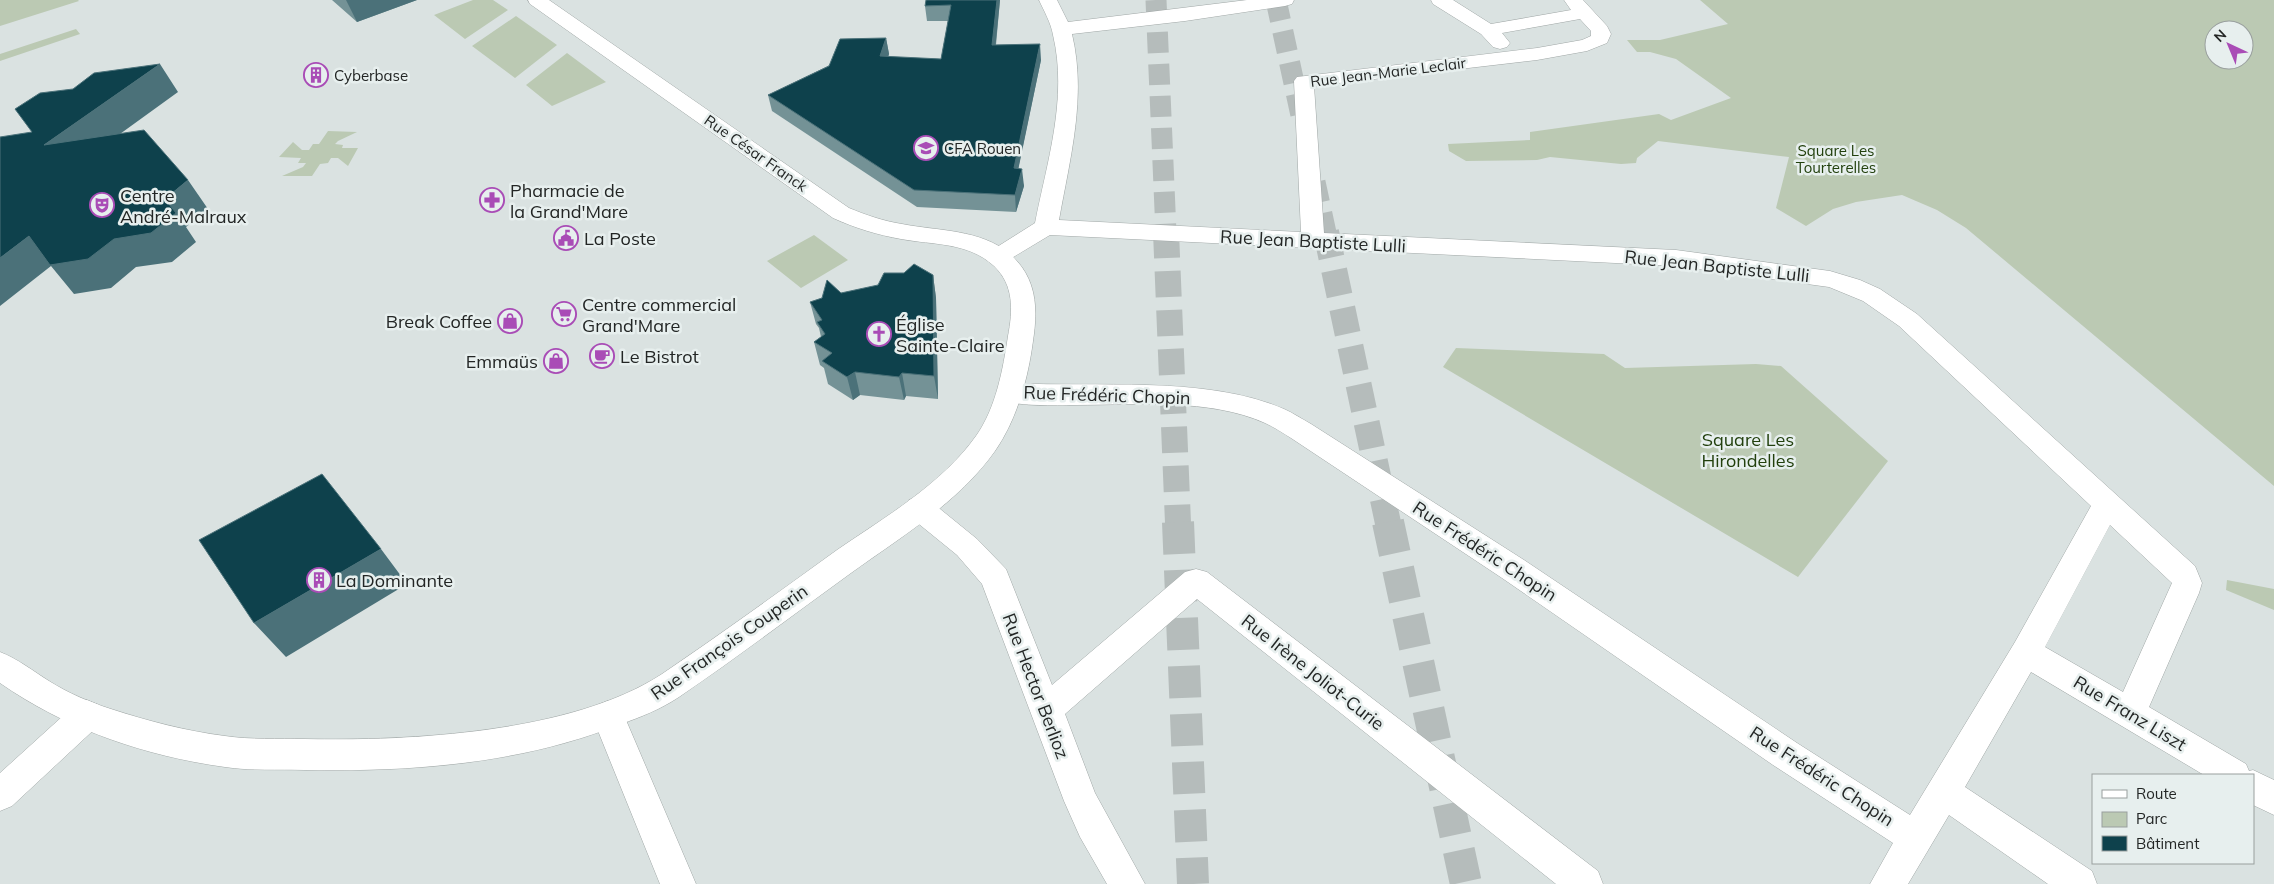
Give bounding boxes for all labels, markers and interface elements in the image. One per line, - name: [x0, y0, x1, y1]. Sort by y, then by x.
- north arrow: [2204, 20, 2254, 70]
- text: N: [2210, 26, 2230, 46]
- street label: Rue Jean-Marie Leclair: [1309, 53, 1467, 91]
- building icon: Cyberbase: [303, 62, 329, 88]
- place label: Cyberbase: [334, 66, 408, 85]
- street label: Rue César Franck: [701, 110, 811, 196]
- school or university icon: CFA Rouen: [913, 135, 939, 161]
- place label: CFA Rouen: [944, 139, 1021, 158]
- park label: Square Les Tourterelles: [1796, 141, 1876, 177]
- place label: Pharmacie de la Grand'Mare: [510, 179, 628, 223]
- place label: Centre André-Malraux: [120, 184, 247, 228]
- pharmacy icon: Pharmacie de la Grand'Mare: [479, 187, 505, 213]
- theatre icon: Centre André-Malraux: [89, 192, 115, 218]
- public building icon: La Poste: [553, 225, 579, 251]
- street label: Rue Jean Baptiste Lulli: [1220, 225, 1406, 257]
- place label: La Poste: [584, 227, 656, 250]
- street label: Rue Jean Baptiste Lulli: [1623, 245, 1811, 287]
- place label: Centre commercial Grand'Mare: [582, 293, 736, 337]
- supermarket icon: Centre commercial Grand'Mare: [551, 301, 577, 327]
- shop icon: Break Coffee: [497, 308, 523, 334]
- place label: Break Coffee: [386, 310, 492, 333]
- place label: Église Sainte-Claire: [896, 313, 1005, 357]
- church icon: Église Sainte-Claire: [866, 321, 892, 347]
- cafe icon: Le Bistrot: [589, 343, 615, 369]
- place label: Le Bistrot: [620, 345, 699, 368]
- shop icon: Emmaüs: [543, 348, 569, 374]
- place label: Emmaüs: [466, 350, 538, 373]
- street label: Rue Frédéric Chopin: [1023, 381, 1191, 409]
- park label: Square Les Hirondelles: [1701, 428, 1795, 472]
- street label: Rue Frédéric Chopin: [1409, 496, 1561, 606]
- building icon: La Dominante: [306, 567, 332, 593]
- place label: La Dominante: [336, 569, 453, 592]
- street label: Rue François Couperin: [646, 579, 812, 705]
- street label: Rue Irène Joliot-Curie: [1237, 609, 1389, 735]
- street label: Rue Hector Berlioz: [998, 610, 1074, 762]
- street label: Rue Franz Liszt: [2069, 670, 2191, 756]
- street label: Rue Frédéric Chopin: [1746, 721, 1898, 831]
- legend: [2092, 774, 2254, 864]
- text: Route: [2136, 784, 2177, 803]
- text: Parc: [2136, 809, 2167, 828]
- text: Bâtiment: [2136, 834, 2199, 853]

